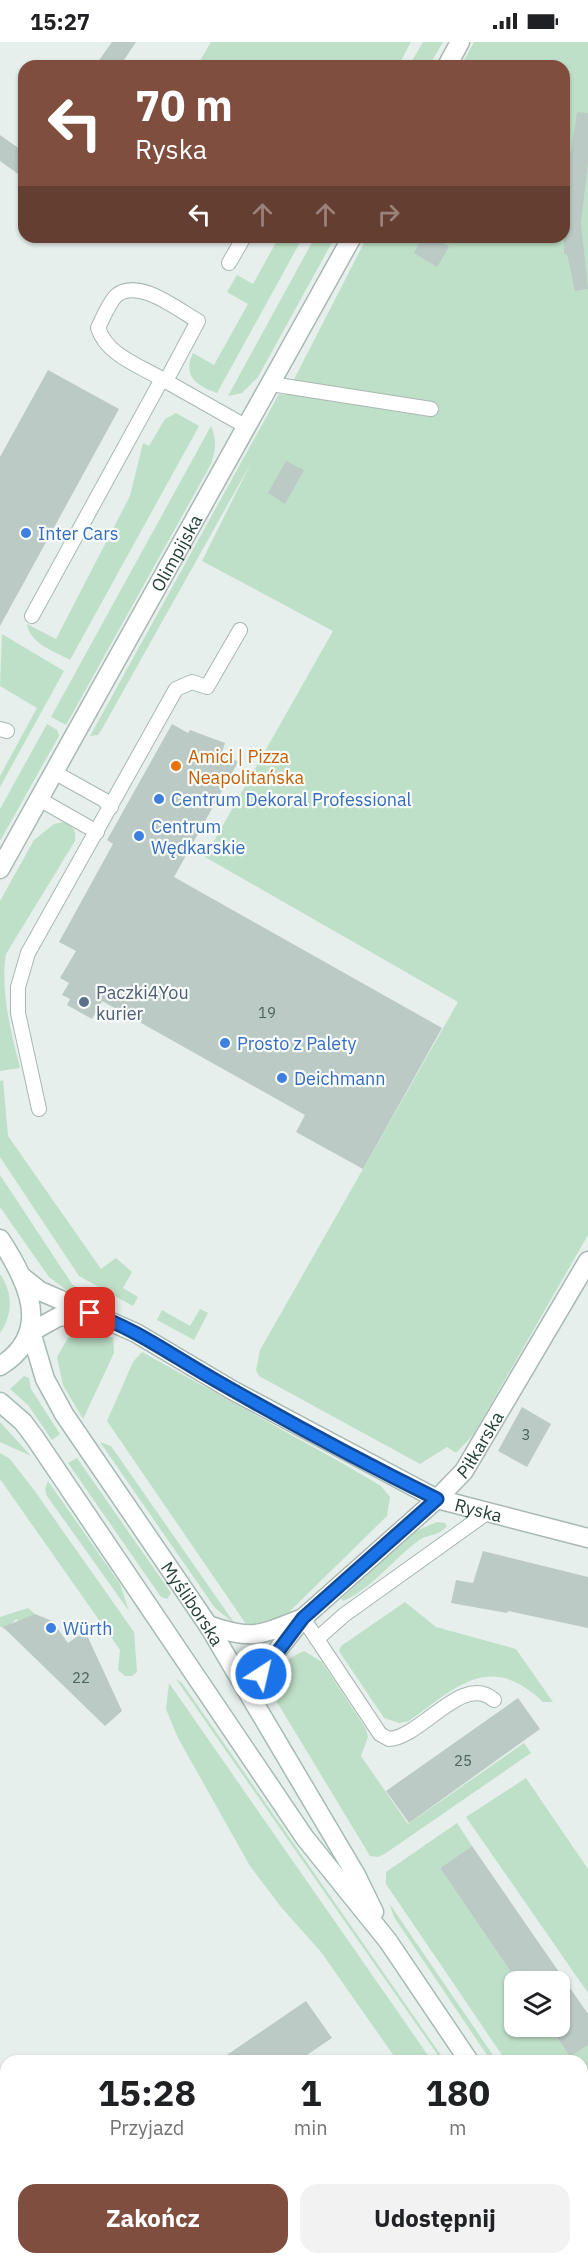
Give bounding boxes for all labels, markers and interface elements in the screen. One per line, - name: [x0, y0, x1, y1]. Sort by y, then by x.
- text: 15:27: [30, 7, 90, 36]
- text: 70 m: [135, 78, 233, 133]
- icon: left: [36, 84, 114, 162]
- text: Ryska: [135, 131, 207, 166]
- icon: left: [183, 198, 216, 231]
- icon: ahead: [246, 198, 279, 231]
- icon: ahead: [309, 198, 342, 231]
- icon: right: [372, 198, 405, 231]
- street label: Olimpijska: [145, 510, 207, 596]
- place label: Inter Cars: [38, 522, 119, 545]
- marker: Inter Cars: [19, 526, 33, 540]
- place label: Amici | Pizza Neapolitańska: [188, 745, 304, 789]
- marker: Amici | Pizza Neapolitańska: [169, 759, 183, 773]
- place label: Centrum Dekoral Professional: [171, 788, 412, 811]
- marker: Centrum Dekoral Professional: [152, 792, 166, 806]
- place label: Centrum Wędkarskie: [151, 815, 245, 859]
- marker: Centrum Wędkarskie: [132, 829, 146, 843]
- place label: Paczki4You kurier: [96, 981, 189, 1025]
- marker: Paczki4You kurier: [77, 995, 91, 1009]
- house number: 19: [258, 1003, 276, 1022]
- place label: Prosto z Palety: [237, 1032, 357, 1055]
- marker: Prosto z Palety: [218, 1036, 232, 1050]
- place label: Deichmann: [294, 1067, 386, 1090]
- marker: Deichmann: [275, 1071, 289, 1085]
- pin: [64, 1287, 115, 1338]
- icon: arrive: [73, 1296, 106, 1329]
- street label: Piłkarska: [452, 1406, 509, 1483]
- house number: 3: [521, 1425, 531, 1444]
- street label: Ryska: [452, 1493, 505, 1527]
- street label: Myśliborska: [156, 1557, 229, 1650]
- place label: Würth: [63, 1617, 112, 1640]
- marker: Würth: [44, 1621, 58, 1635]
- position arrow: [229, 1642, 293, 1706]
- house number: 22: [72, 1668, 90, 1687]
- house number: 25: [454, 1751, 472, 1770]
- map controls: [504, 1971, 570, 2037]
- button: layers: [504, 1971, 570, 2037]
- text: 15:28: [98, 2069, 196, 2116]
- text: 1: [300, 2069, 322, 2116]
- text: 180: [425, 2069, 490, 2116]
- text: Przyjazd: [109, 2114, 184, 2141]
- text: min: [294, 2114, 328, 2141]
- text: m: [449, 2114, 467, 2141]
- button: Zakończ: [18, 2184, 288, 2253]
- button: Udostępnij: [300, 2184, 570, 2253]

